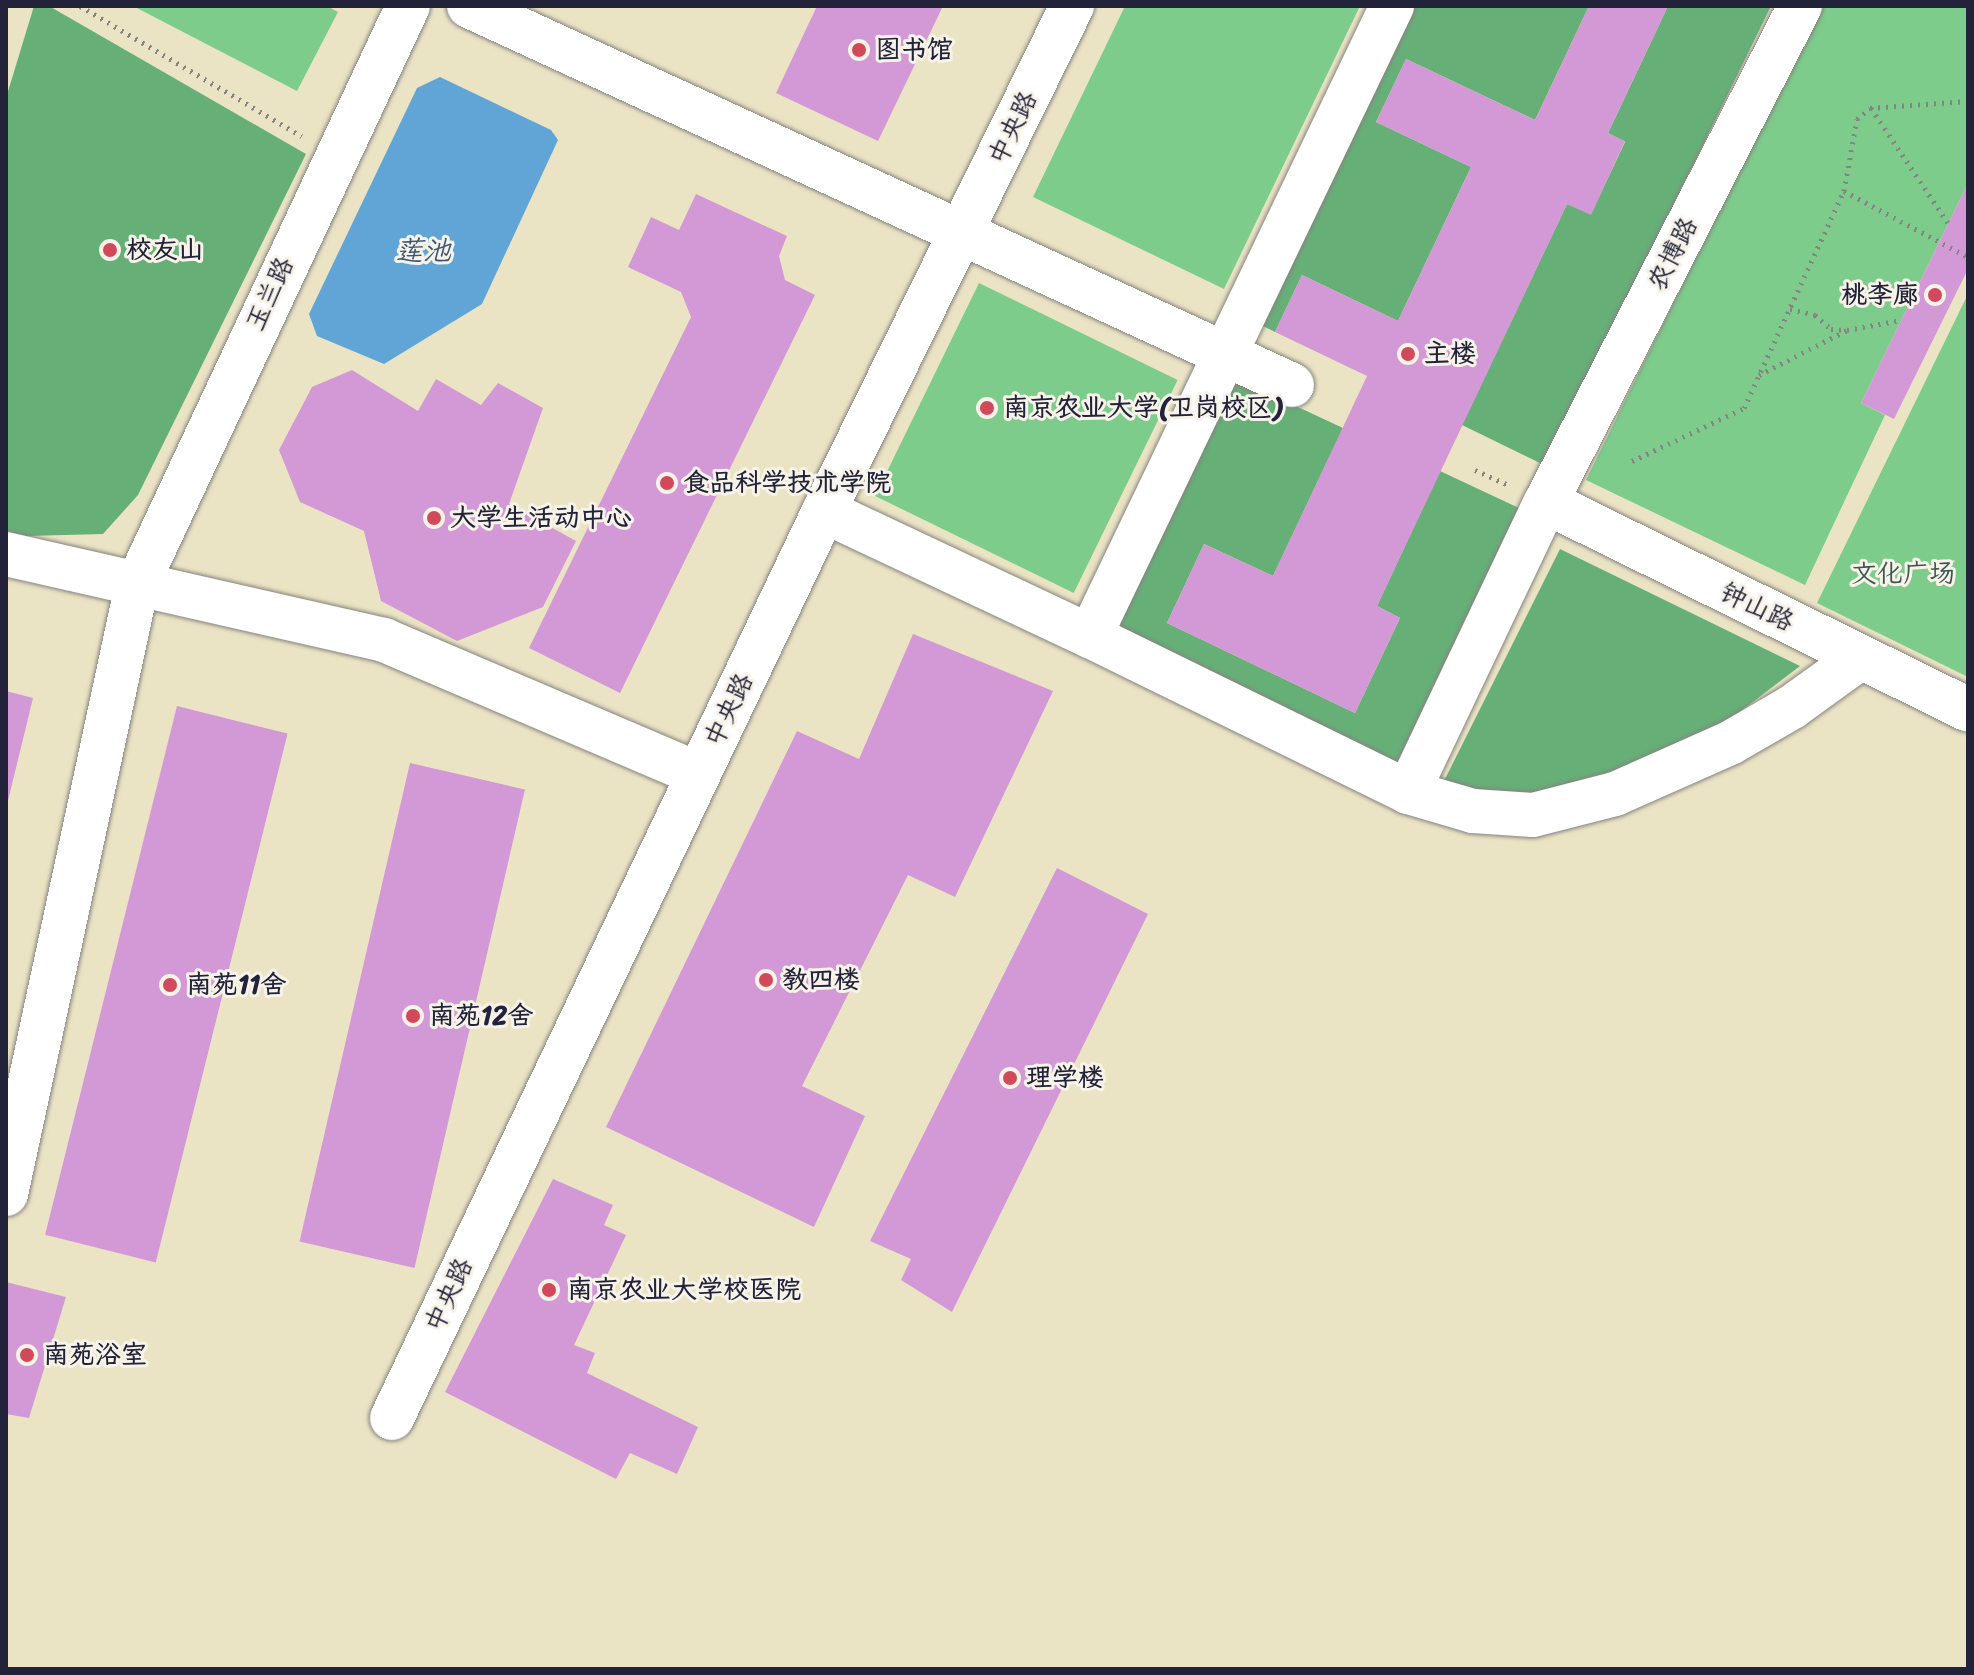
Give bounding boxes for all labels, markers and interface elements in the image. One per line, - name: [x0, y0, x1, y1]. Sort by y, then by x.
- place label: 图书馆: [875, 34, 953, 66]
- marker: 图书馆: [850, 41, 868, 59]
- street label: 中央路: [982, 86, 1044, 170]
- street label: 农博路: [1641, 212, 1705, 296]
- place label: 校友山: [126, 234, 204, 266]
- water label: 莲池: [395, 234, 451, 268]
- marker: 校友山: [101, 241, 119, 259]
- street label: 玉兰路: [239, 252, 301, 336]
- place label: 桃李廊: [1841, 279, 1919, 311]
- marker: 桃李廊: [1926, 286, 1944, 304]
- place label: 主楼: [1424, 338, 1476, 370]
- marker: 主楼: [1399, 345, 1417, 363]
- place label: 南京农业大学(卫岗校区): [1003, 392, 1281, 424]
- marker: 南京农业大学(卫岗校区): [978, 399, 996, 417]
- place label: 食品科学技术学院: [683, 467, 891, 499]
- marker: 食品科学技术学院: [658, 474, 676, 492]
- place label: 大学生活动中心: [450, 502, 632, 534]
- marker: 大学生活动中心: [425, 509, 443, 527]
- park label: 文化广场: [1851, 558, 1955, 590]
- street label: 钟山路: [1715, 576, 1799, 638]
- street label: 中央路: [698, 668, 760, 752]
- place label: 教四楼: [782, 964, 860, 996]
- place label: 南苑11舍: [186, 969, 286, 1001]
- marker: 教四楼: [757, 971, 775, 989]
- marker: 南苑11舍: [161, 976, 179, 994]
- place label: 南苑12舍: [429, 1000, 533, 1032]
- marker: 南苑12舍: [404, 1007, 422, 1025]
- place label: 理学楼: [1026, 1062, 1104, 1094]
- marker: 理学楼: [1001, 1069, 1019, 1087]
- street label: 中央路: [418, 1253, 480, 1337]
- place label: 南京农业大学校医院: [567, 1274, 801, 1306]
- marker: 南京农业大学校医院: [538, 1279, 560, 1301]
- place label: 南苑浴室: [43, 1339, 147, 1371]
- marker: 南苑浴室: [18, 1346, 36, 1364]

